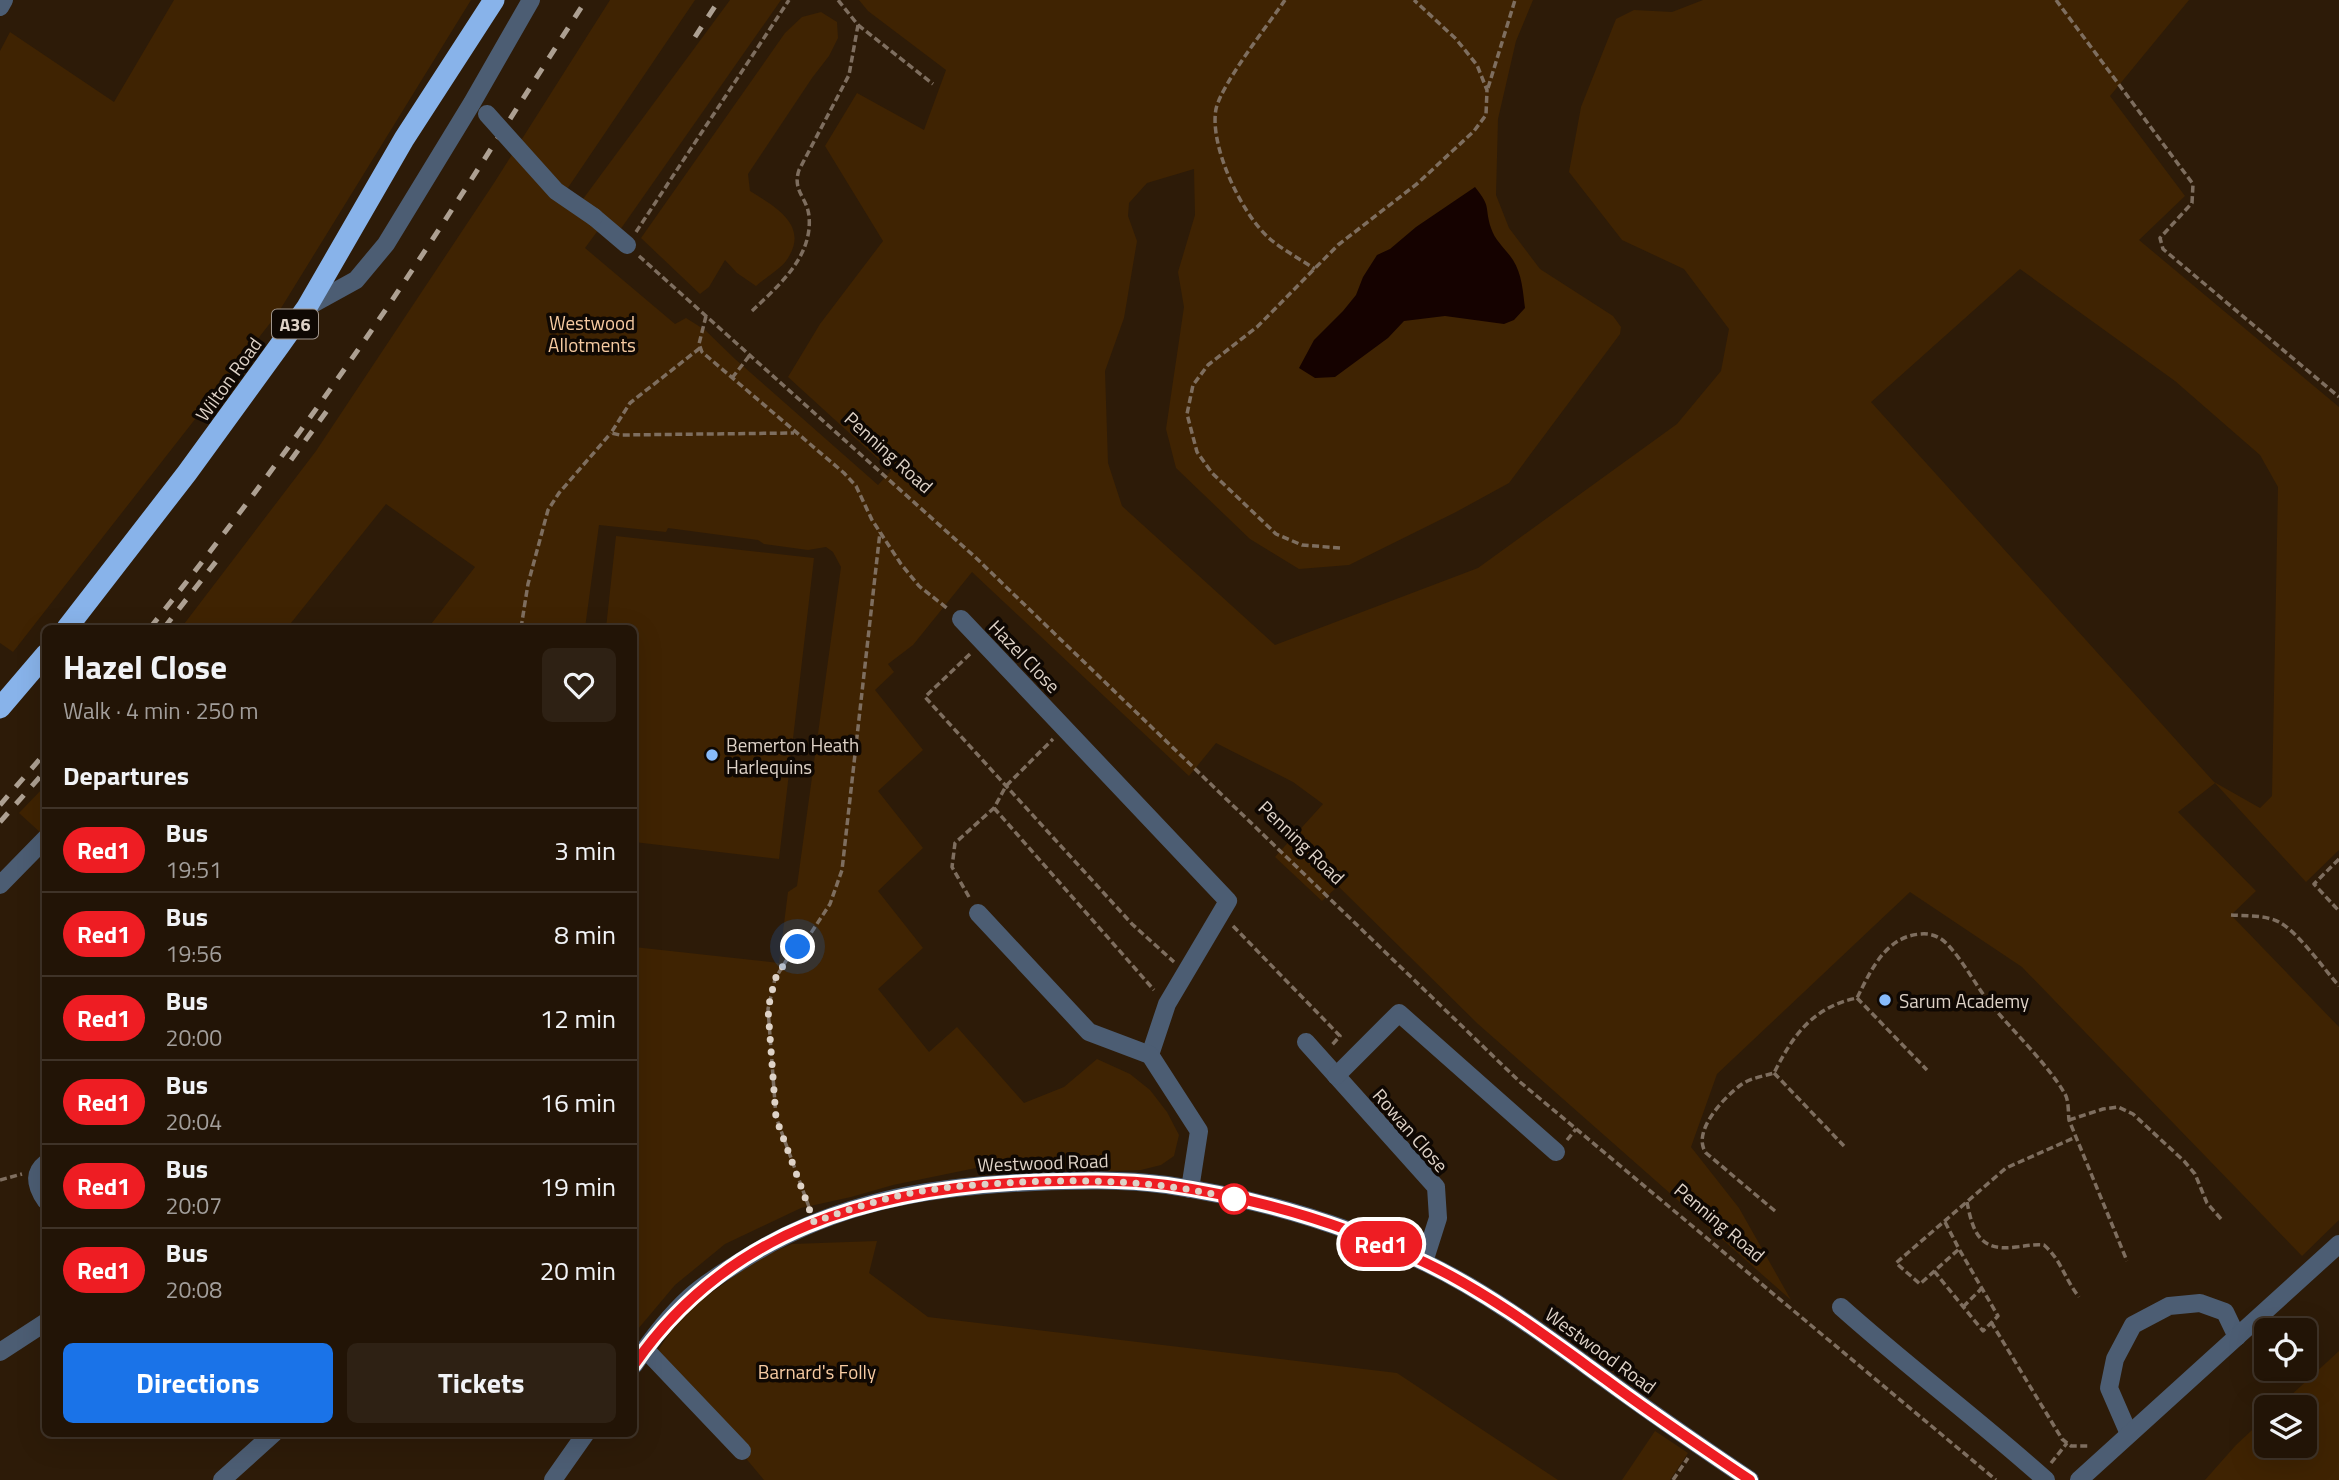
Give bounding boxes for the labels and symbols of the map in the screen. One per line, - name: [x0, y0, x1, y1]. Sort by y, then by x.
- park label: Westwood Allotments: [548, 308, 636, 359]
- road number: A36: [272, 310, 318, 338]
- street label: Wilton Road: [188, 331, 268, 427]
- street label: Penning Road: [838, 404, 940, 500]
- street label: Hazel Close: [983, 613, 1067, 699]
- place label: Bemerton Heath Harlequins: [726, 730, 859, 781]
- marker: Bemerton Heath Harlequins: [704, 747, 720, 763]
- street label: Penning Road: [1252, 793, 1352, 891]
- your location: [780, 929, 815, 964]
- place label: Sarum Academy: [1899, 986, 2029, 1015]
- marker: Sarum Academy: [1877, 992, 1893, 1008]
- street label: Rowan Close: [1366, 1082, 1456, 1178]
- street label: Westwood Road: [977, 1145, 1109, 1179]
- street label: Penning Road: [1668, 1175, 1772, 1269]
- unlabelled marker: [1219, 1184, 1249, 1214]
- line badge: Red1: [1332, 1221, 1430, 1267]
- street label: Westwood Road: [1539, 1300, 1663, 1400]
- park label: Barnard's Folly: [758, 1357, 876, 1386]

